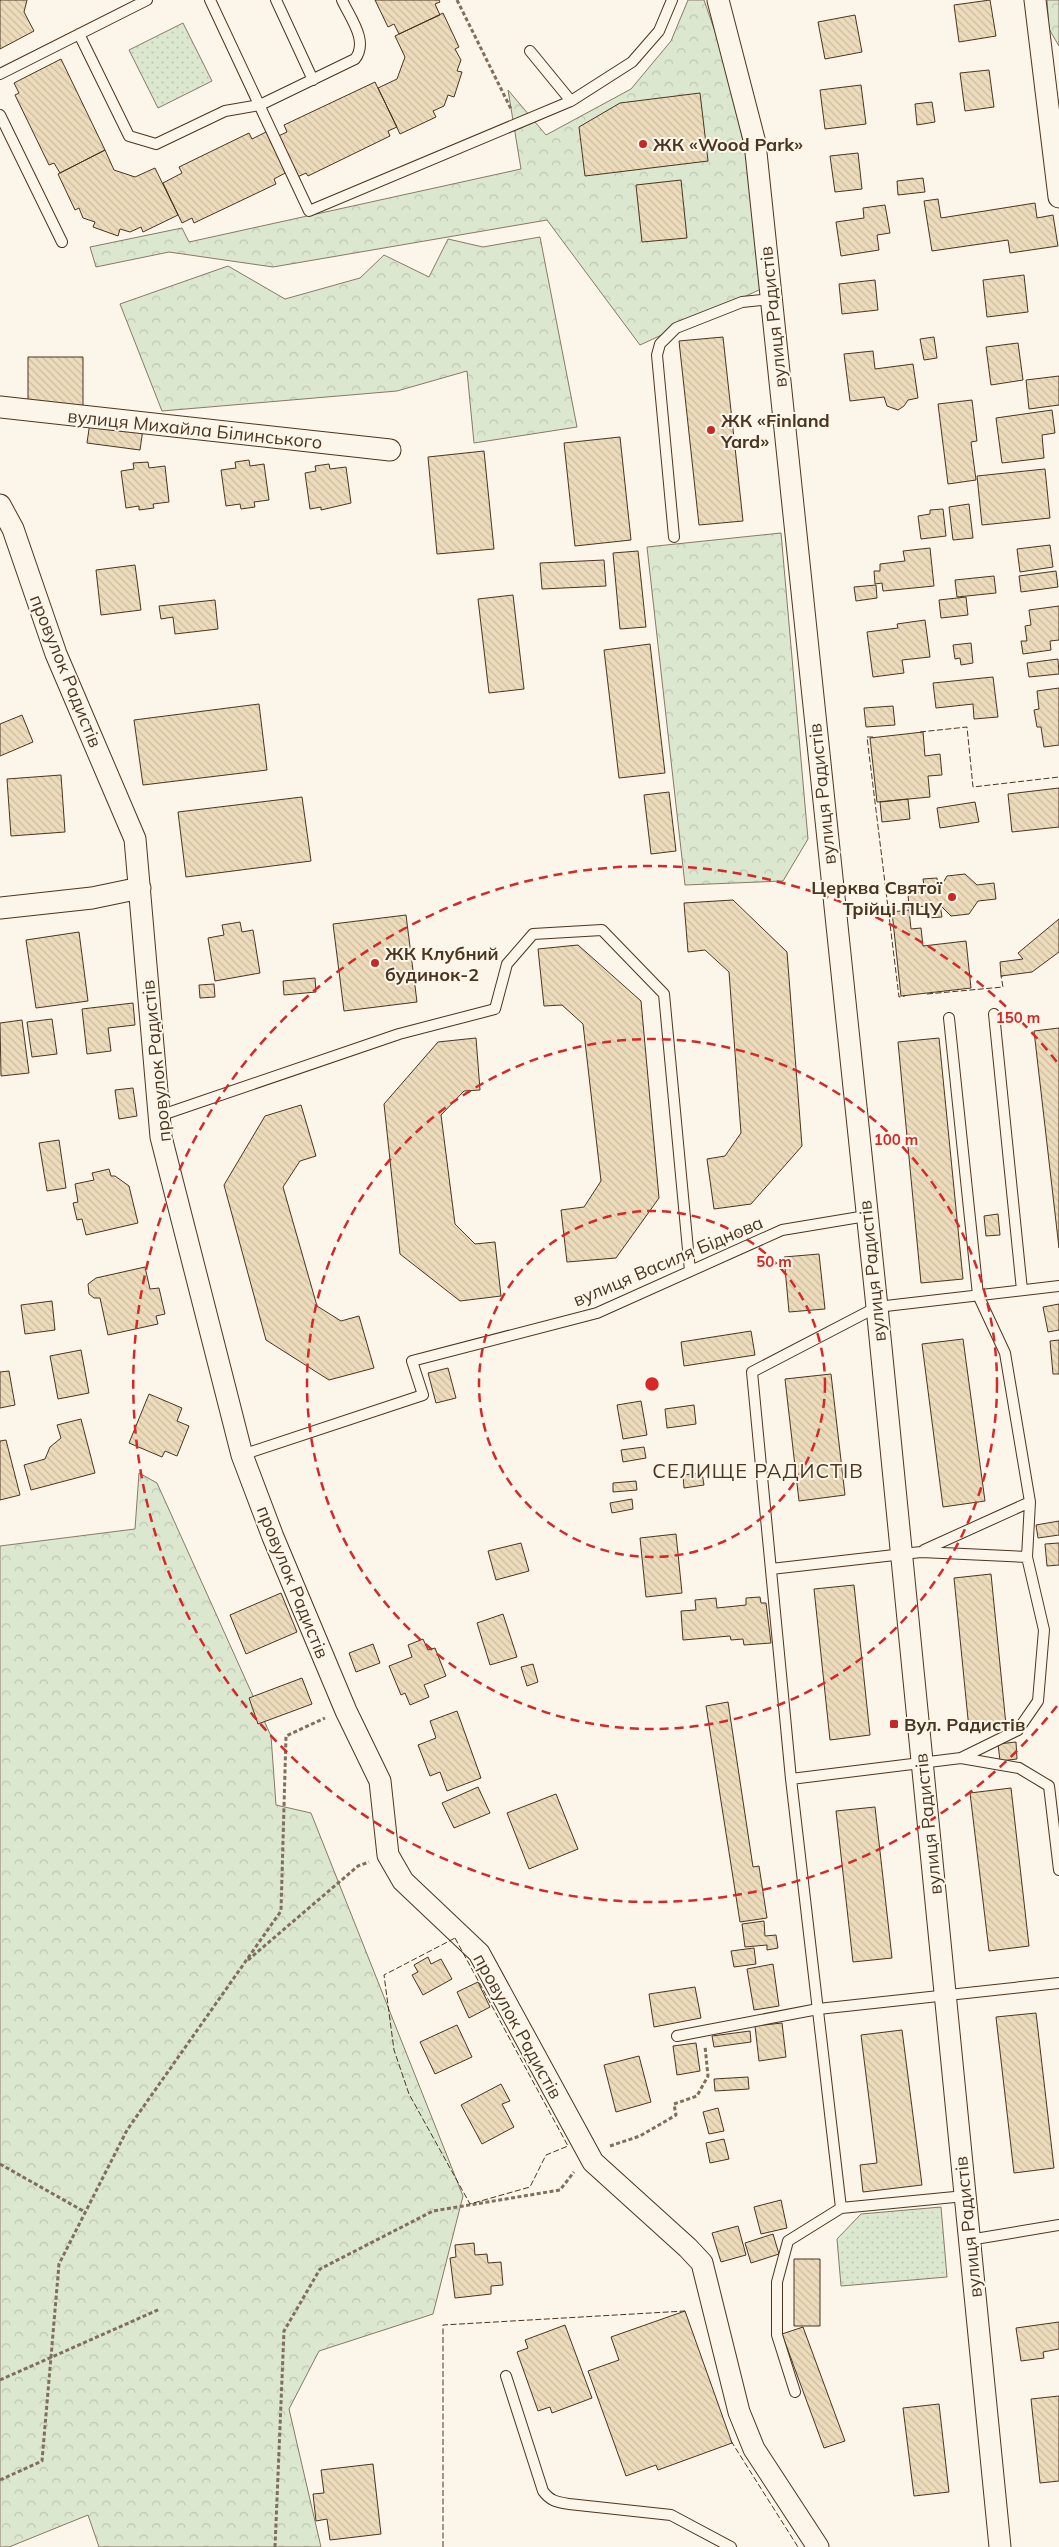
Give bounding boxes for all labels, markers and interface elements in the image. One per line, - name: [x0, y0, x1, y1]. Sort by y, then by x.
- place label: ЖК «Wood Park»: [653, 133, 803, 156]
- marker: ЖК «Wood Park»: [637, 138, 649, 150]
- street label: вулиця Радистів: [754, 245, 792, 389]
- street label: вулиця Михайла Білинського: [66, 404, 324, 454]
- place label: ЖК «Finland Yard»: [720, 409, 830, 453]
- marker: ЖК «Finland Yard»: [705, 424, 717, 436]
- street label: провулок Радистів: [25, 591, 107, 751]
- street label: вулиця Радистів: [803, 722, 841, 866]
- place label: Церква Святої Трійці ПЦУ: [811, 876, 943, 920]
- marker: Церква Святої Трійці ПЦУ: [946, 891, 958, 903]
- place label: ЖК Клубний будинок-2: [385, 942, 499, 986]
- marker: ЖК Клубний будинок-2: [369, 957, 381, 969]
- street label: провулок Радистів: [136, 979, 176, 1143]
- text: 150 m: [996, 1008, 1040, 1027]
- text: 100 m: [874, 1130, 918, 1149]
- street label: вулиця Радистів: [853, 1199, 891, 1343]
- street label: вулиця Василя Біднова: [570, 1211, 766, 1311]
- text: 50 m: [756, 1252, 792, 1271]
- centre of rings: [643, 1375, 661, 1393]
- district label: СЕЛИЩЕ РАДИСТІВ: [652, 1458, 864, 1483]
- street label: провулок Радистів: [252, 1502, 334, 1662]
- place label: Вул. Радистів: [904, 1713, 1025, 1736]
- marker: Вул. Радистів: [888, 1718, 900, 1730]
- street label: вулиця Радистів: [909, 1752, 947, 1896]
- street label: провулок Радистів: [468, 1949, 568, 2103]
- street label: вулиця Радистів: [949, 2155, 987, 2299]

